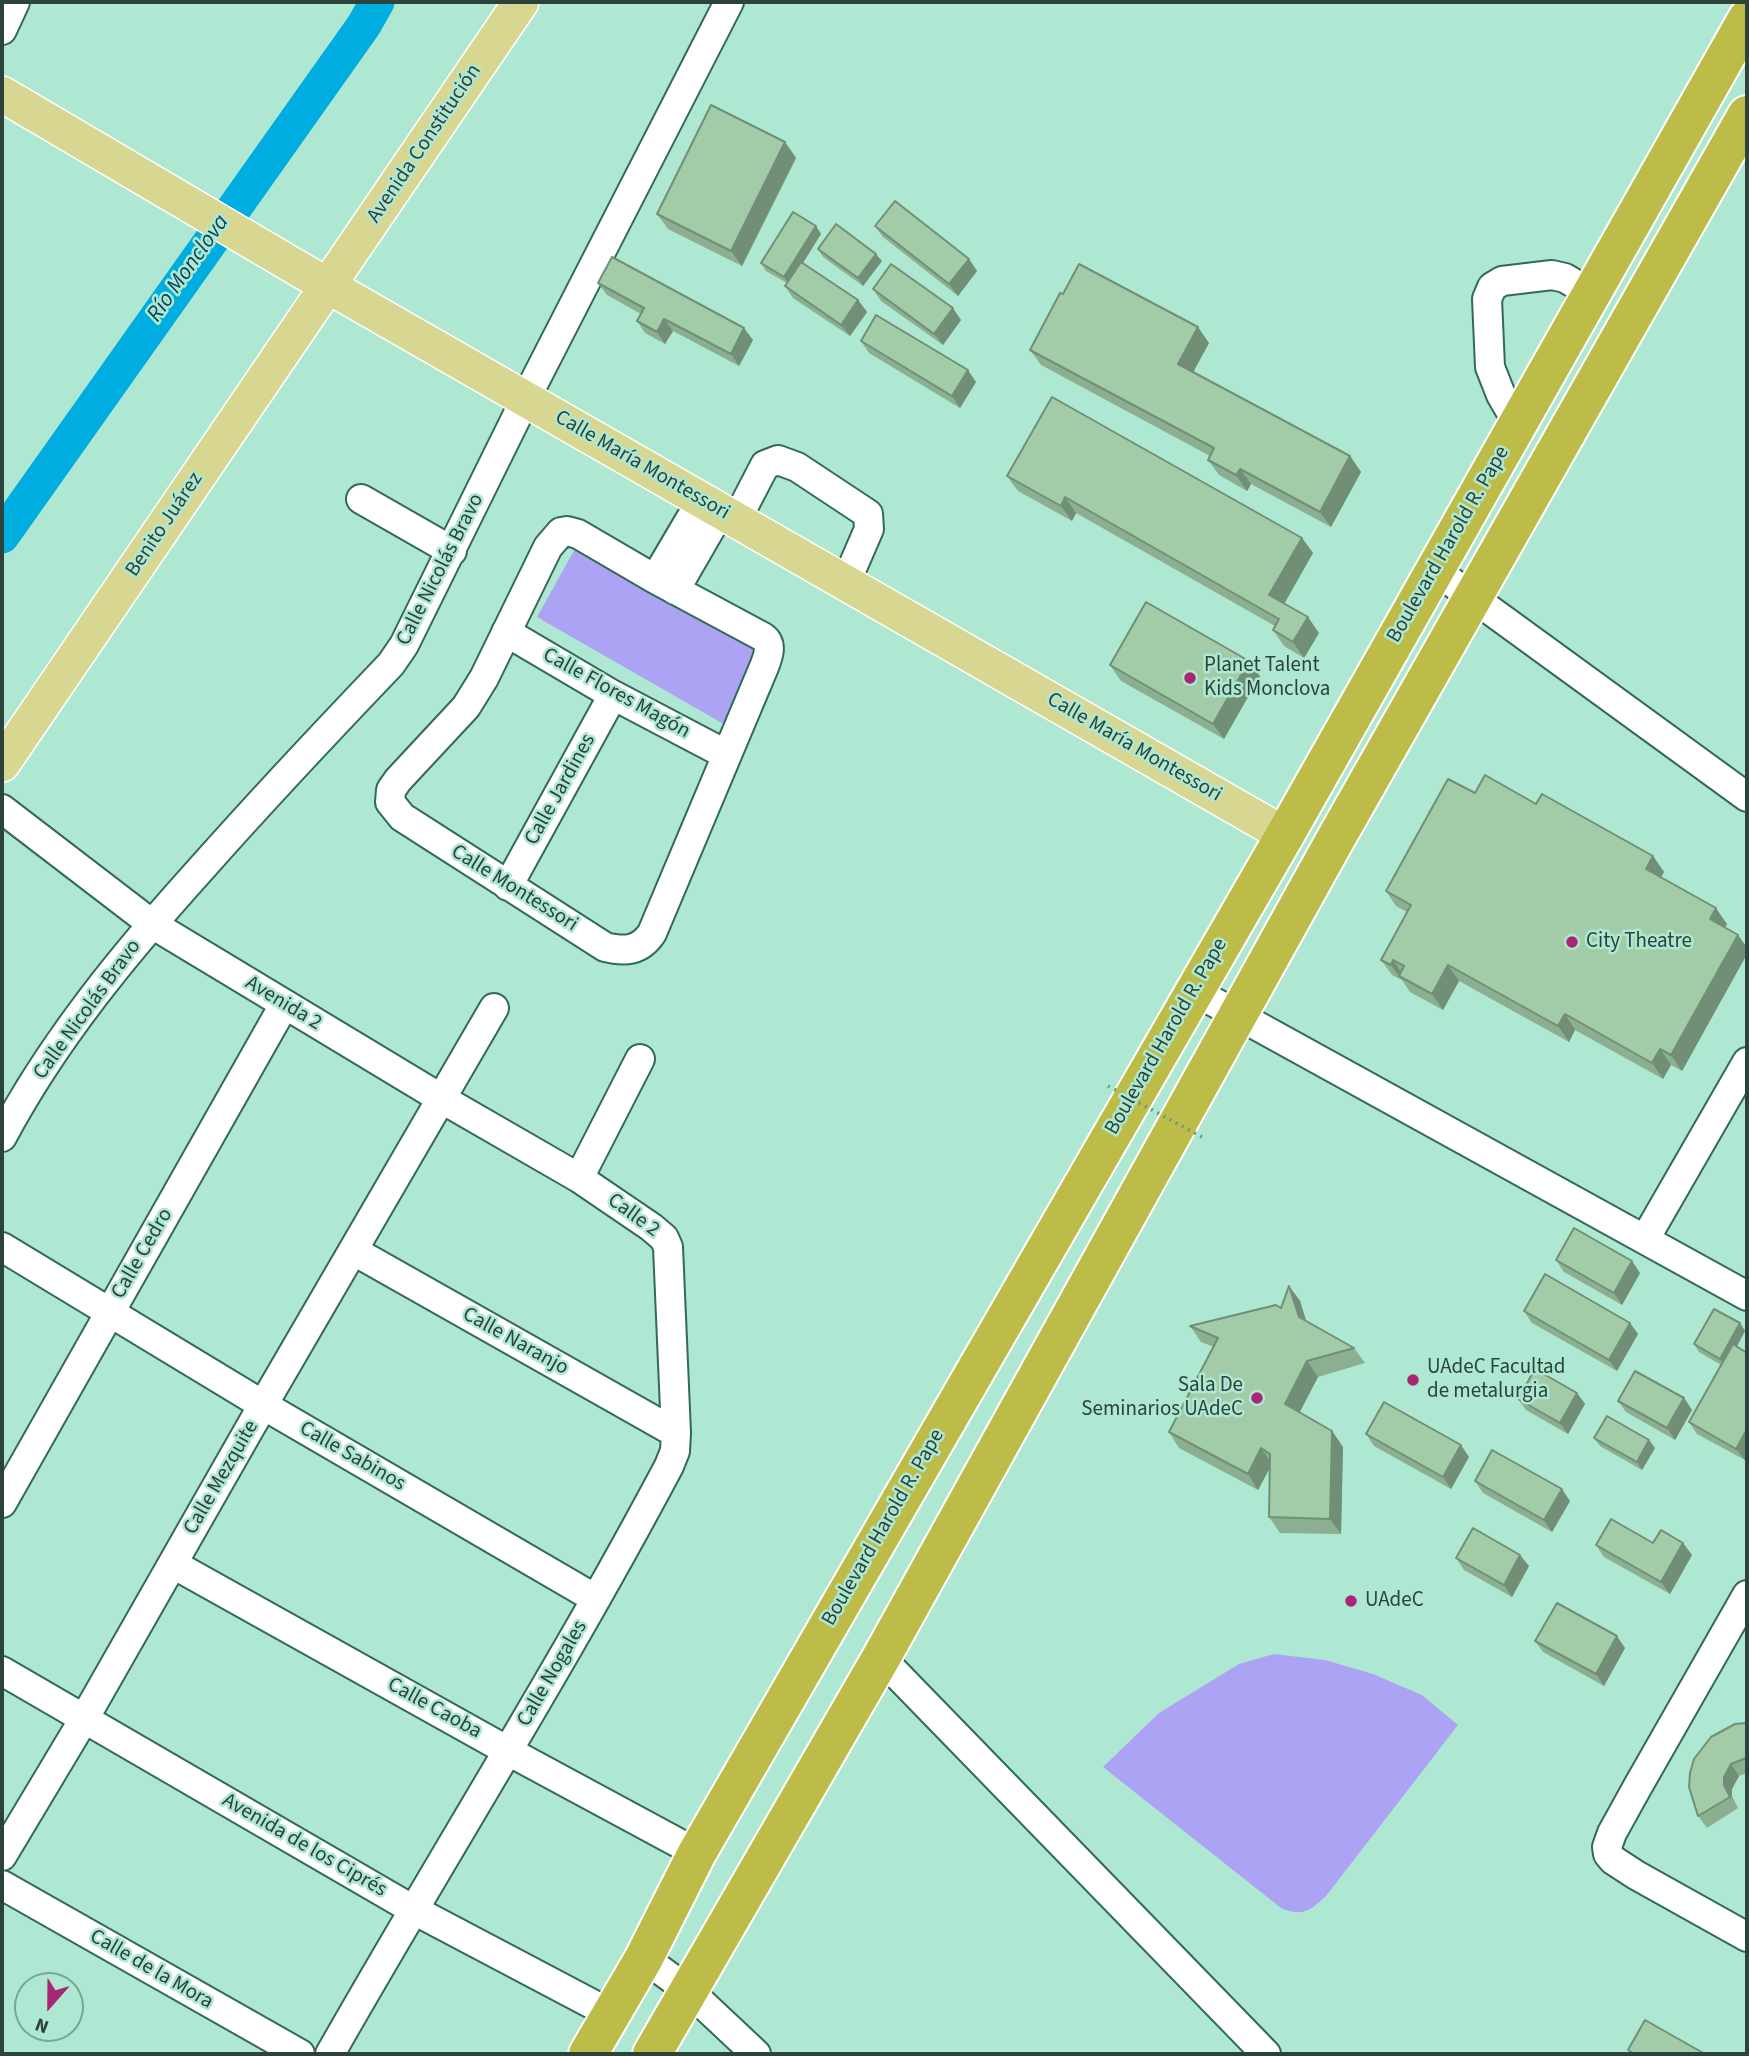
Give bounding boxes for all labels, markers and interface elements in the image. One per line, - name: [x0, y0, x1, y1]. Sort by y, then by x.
- street label: Avenida Constitución: [363, 60, 487, 228]
- water label: Río Monclova: [142, 210, 236, 328]
- street label: Calle María Montessori: [550, 406, 734, 526]
- street label: Boulevard Harold R. Pape: [1382, 442, 1516, 648]
- street label: Benito Juárez: [121, 468, 209, 582]
- street label: Calle Nicolás Bravo: [392, 490, 490, 650]
- street label: Calle Flores Magón: [538, 643, 694, 745]
- place label: Planet Talent Kids Monclova: [1204, 653, 1330, 703]
- marker: Planet Talent Kids Monclova: [1182, 670, 1198, 686]
- street label: Calle María Montessori: [1042, 688, 1226, 808]
- street label: Calle Jardines: [520, 730, 602, 850]
- street label: Calle Montessori: [446, 840, 582, 938]
- place label: City Theatre: [1586, 929, 1692, 955]
- street label: Boulevard Harold R. Pape: [1100, 934, 1234, 1140]
- marker: City Theatre: [1564, 934, 1580, 950]
- street label: Calle Nicolás Bravo: [29, 935, 147, 1085]
- street label: Avenida 2: [240, 971, 326, 1037]
- street label: Calle 2: [602, 1189, 664, 1243]
- street label: Calle Cedro: [107, 1204, 179, 1304]
- street label: Calle Naranjo: [458, 1302, 572, 1382]
- place label: UAdeC Facultad de metalurgia: [1427, 1355, 1565, 1405]
- marker: UAdeC Facultad de metalurgia: [1405, 1372, 1421, 1388]
- place label: Sala De Seminarios UAdeC: [1081, 1373, 1243, 1423]
- marker: Sala De Seminarios UAdeC: [1249, 1390, 1265, 1406]
- street label: Calle Mezquite: [179, 1416, 265, 1540]
- street label: Calle Sabinos: [295, 1417, 409, 1497]
- street label: Boulevard Harold R. Pape: [817, 1425, 951, 1631]
- place label: UAdeC: [1365, 1588, 1424, 1614]
- marker: UAdeC: [1343, 1593, 1359, 1609]
- street label: Calle Nogales: [513, 1616, 593, 1732]
- street label: Calle Caoba: [383, 1673, 485, 1745]
- street label: Avenida de los Ciprés: [217, 1789, 391, 1903]
- street label: Calle de la Mora: [85, 1925, 217, 2015]
- north arrow: [14, 1972, 84, 2042]
- text: N: [31, 2010, 53, 2040]

